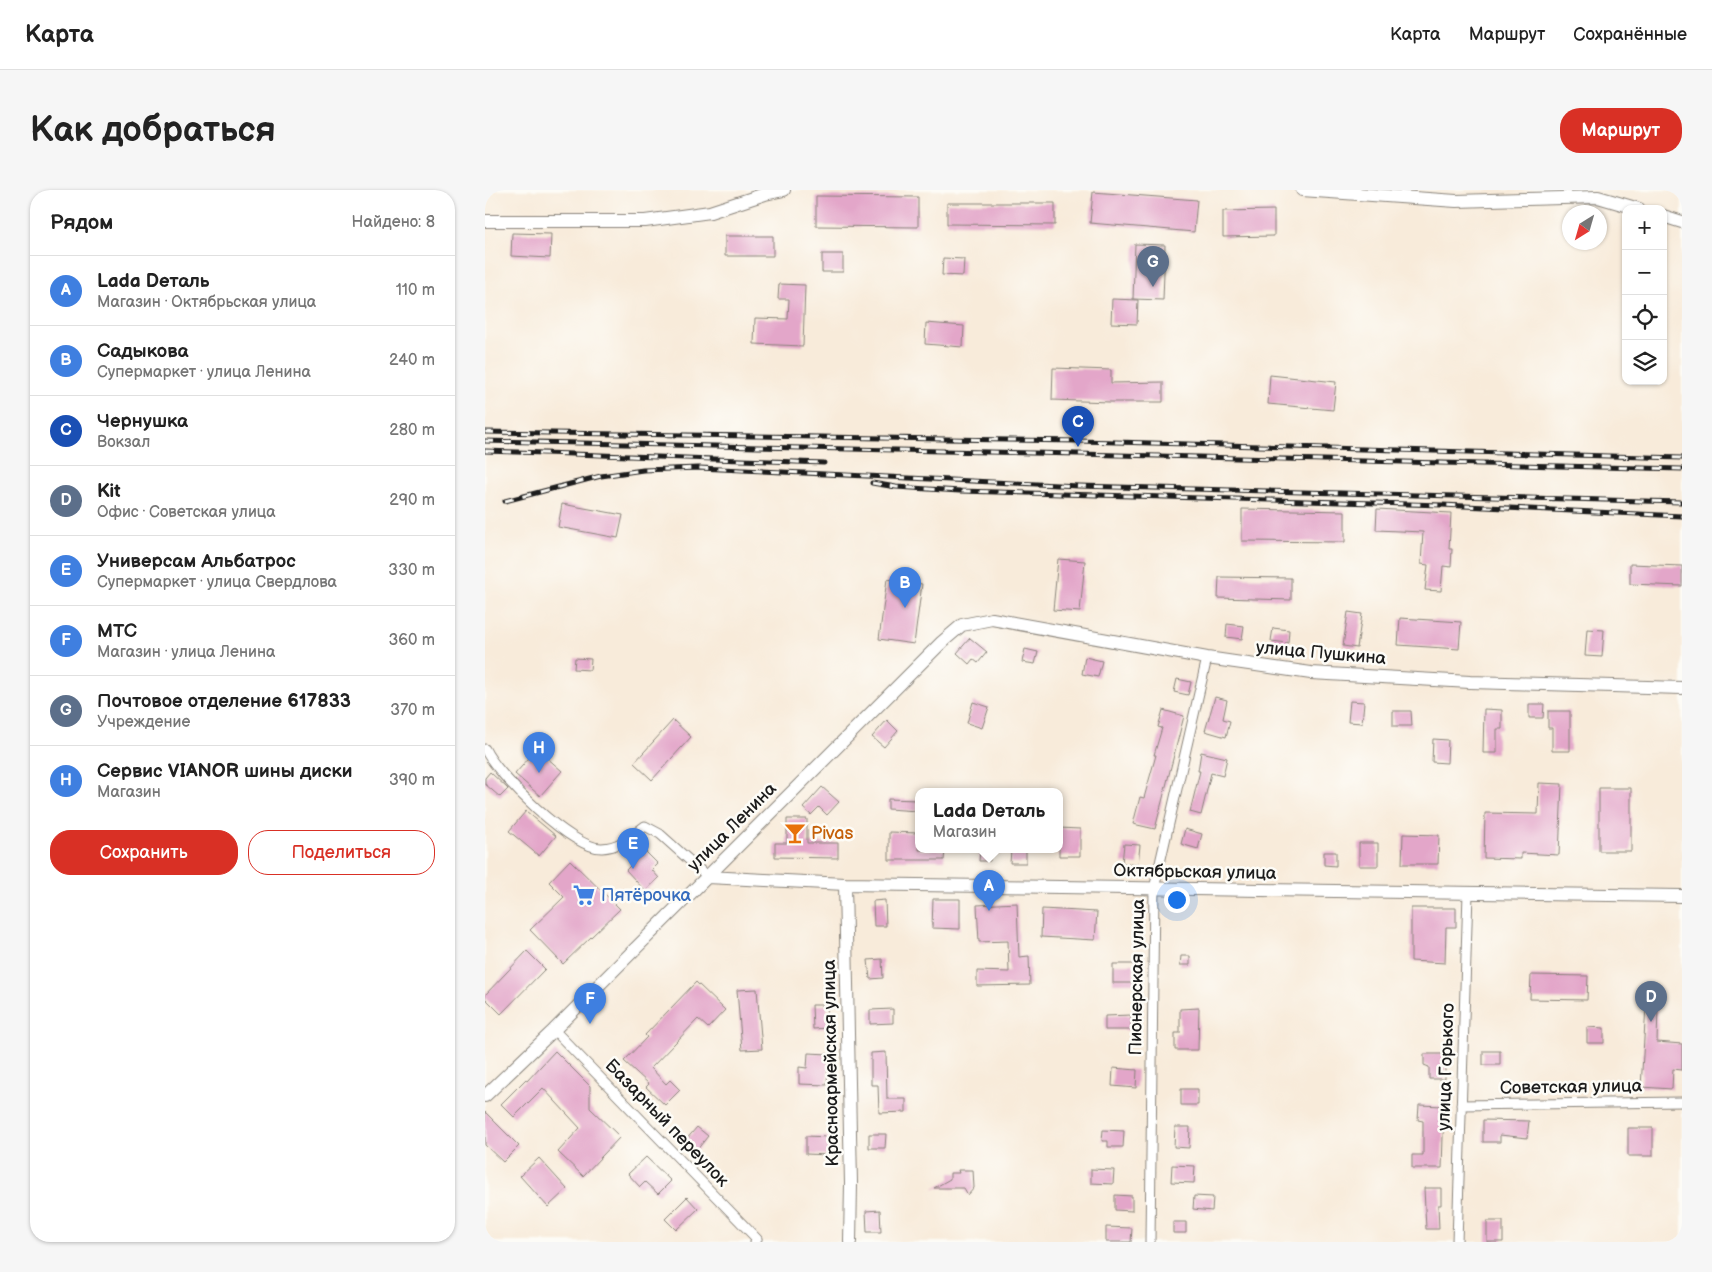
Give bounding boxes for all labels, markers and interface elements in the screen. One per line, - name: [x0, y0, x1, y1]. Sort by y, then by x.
- text: Карта: [25, 20, 94, 49]
- text: Карта: [1390, 24, 1441, 45]
- text: Маршрут: [1469, 24, 1545, 45]
- text: Сохранённые: [1573, 24, 1687, 45]
- button: Маршрут: [1560, 108, 1682, 153]
- text: Как добраться: [30, 109, 276, 152]
- north arrow: [1562, 205, 1607, 250]
- map controls: [1622, 205, 1667, 385]
- button: +: [1622, 205, 1667, 250]
- text: Рядом: [50, 210, 113, 235]
- text: Найдено: 8: [352, 213, 435, 232]
- pin: G: [1137, 246, 1169, 287]
- button: −: [1622, 250, 1667, 295]
- text: Lada Dеталь: [97, 270, 209, 293]
- text: A: [61, 281, 71, 300]
- text: 110 m: [396, 281, 435, 300]
- text: Магазин · Октябрьская улица: [97, 293, 316, 312]
- button: locate: [1622, 295, 1667, 340]
- text: Садыкова: [97, 340, 189, 363]
- button: layers: [1622, 340, 1667, 385]
- text: B: [60, 351, 72, 370]
- text: 240 m: [389, 351, 435, 370]
- text: Супермаркет · улица Ленина: [97, 363, 311, 382]
- pin: C: [1062, 406, 1094, 447]
- text: Чернушка: [97, 410, 188, 433]
- text: C: [60, 421, 72, 440]
- text: 280 m: [389, 421, 435, 440]
- text: Вокзал: [97, 433, 150, 452]
- text: Kit: [97, 480, 121, 503]
- text: D: [60, 491, 72, 510]
- text: 290 m: [389, 491, 435, 510]
- text: Офис · Советская улица: [97, 503, 276, 522]
- text: Универсам Альбатрос: [97, 550, 296, 573]
- text: E: [61, 561, 71, 580]
- text: 330 m: [388, 561, 435, 580]
- pin: B: [889, 567, 921, 608]
- text: Супермаркет · улица Свердлова: [97, 573, 337, 592]
- text: МТС: [97, 620, 137, 643]
- text: F: [61, 631, 71, 650]
- text: 360 m: [388, 631, 435, 650]
- street label: улица Пушкина: [1255, 637, 1387, 669]
- text: Магазин · улица Ленина: [97, 643, 275, 662]
- text: Почтовое отделение 617833: [97, 690, 351, 713]
- text: G: [60, 701, 72, 720]
- text: 370 m: [390, 701, 435, 720]
- text: Учреждение: [97, 713, 190, 732]
- pin: H: [523, 732, 555, 773]
- text: Сервис VIANOR шины диски: [97, 760, 353, 783]
- text: H: [60, 771, 72, 790]
- text: 390 m: [389, 771, 435, 790]
- street label: улица Ленина: [683, 778, 781, 876]
- text: Магазин: [97, 783, 161, 802]
- popup: [915, 788, 1063, 853]
- text: Lada Dеталь: [933, 800, 1045, 823]
- bar icon: Pivas: [782, 820, 808, 846]
- place label: Pivas: [811, 823, 854, 844]
- text: Магазин: [933, 823, 997, 842]
- pin: E: [617, 828, 649, 869]
- button: Сохранить: [50, 830, 238, 875]
- button: Поделиться: [248, 830, 435, 875]
- street label: Октябрьская улица: [1113, 860, 1277, 884]
- pin: A: [973, 870, 1005, 911]
- supermarket icon: Пятёрочка: [571, 882, 597, 908]
- place label: Пятёрочка: [601, 885, 692, 906]
- your location: [1164, 887, 1190, 913]
- street label: Пионерская улица: [1125, 898, 1149, 1056]
- street label: Красноармейская улица: [819, 959, 843, 1167]
- pin: D: [1635, 981, 1667, 1022]
- pin: F: [574, 983, 606, 1024]
- street label: улица Горького: [1433, 1003, 1459, 1131]
- street label: Базарный переулок: [601, 1055, 734, 1191]
- street label: Советская улица: [1500, 1075, 1643, 1099]

